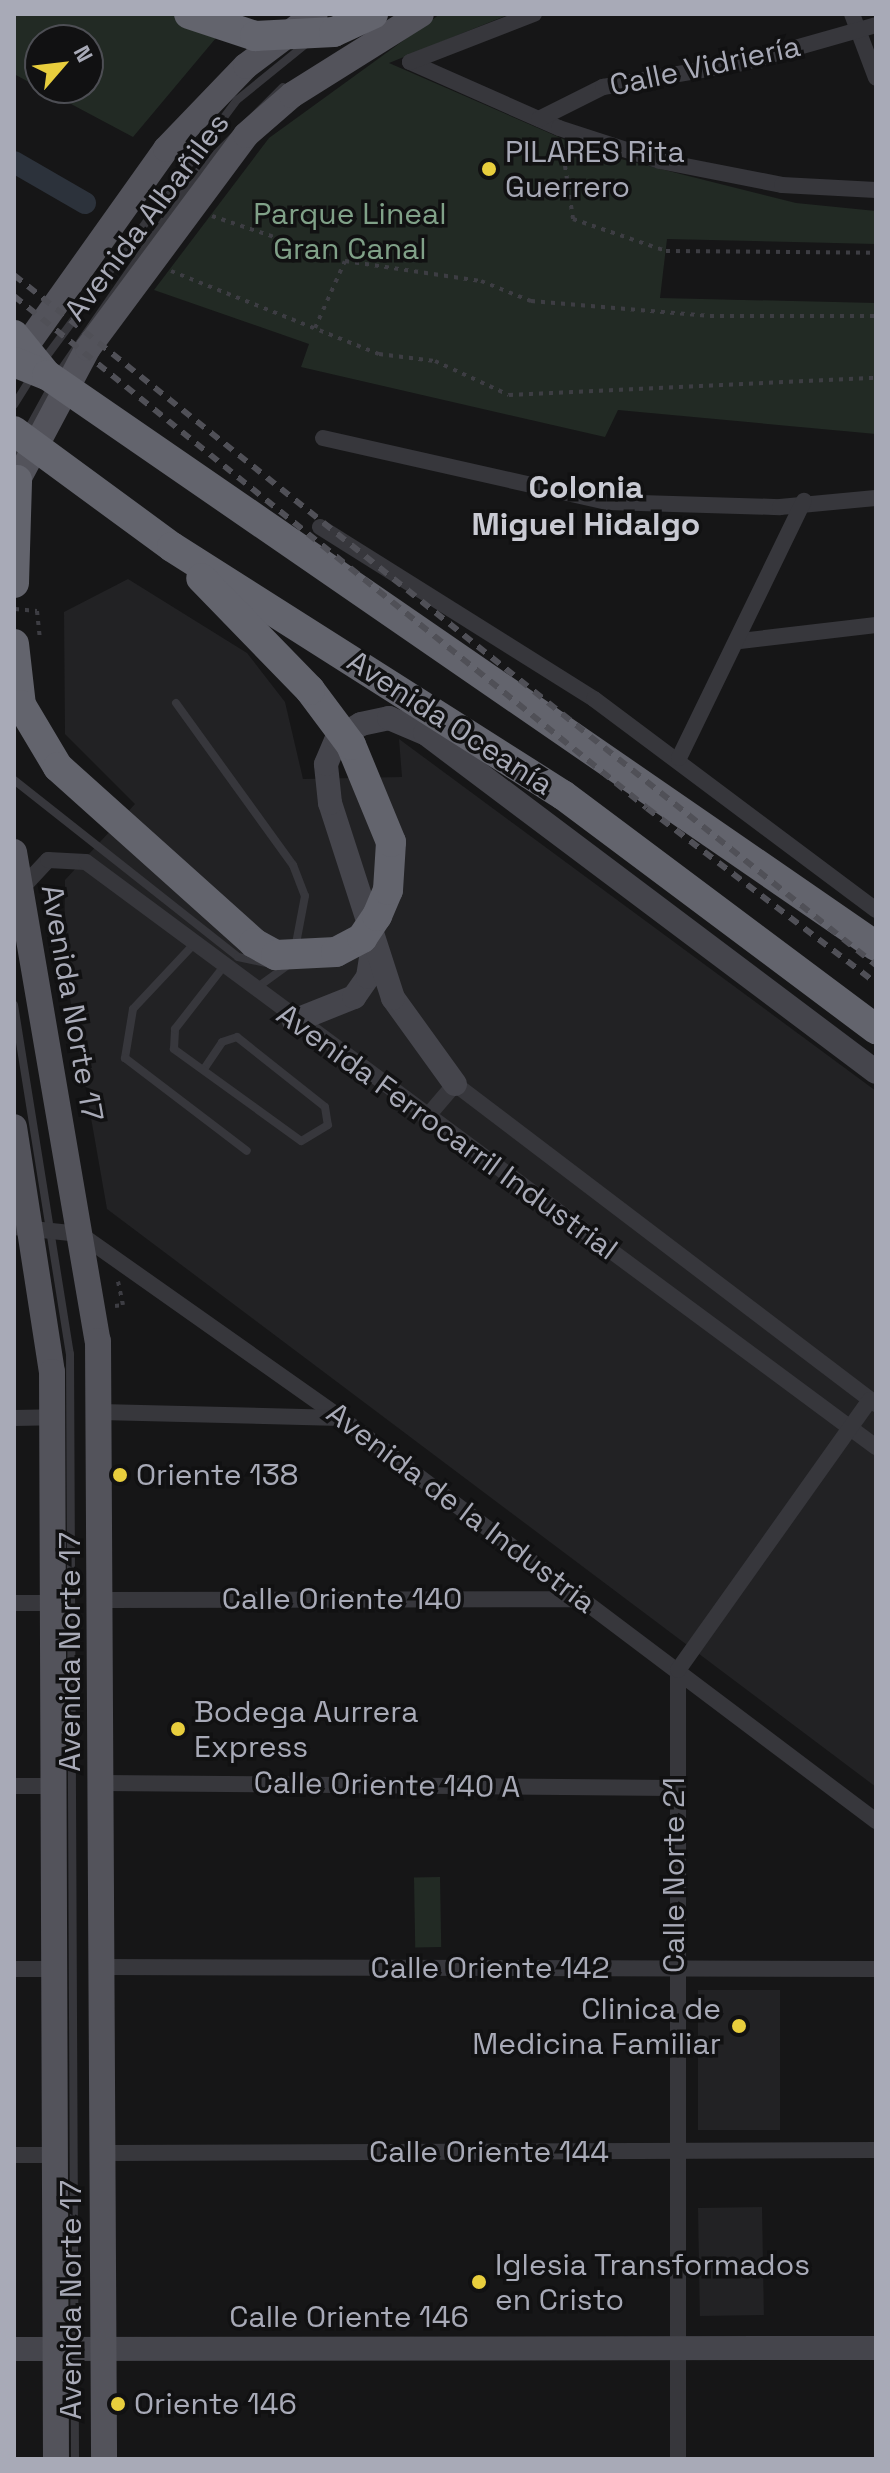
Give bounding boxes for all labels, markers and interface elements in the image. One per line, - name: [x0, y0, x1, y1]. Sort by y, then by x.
- north arrow: [24, 24, 104, 104]
- street label: Calle Vidriería: [606, 28, 804, 104]
- text: N: [68, 41, 99, 67]
- street label: Avenida Albañiles: [57, 106, 237, 328]
- place label: PILARES Rita Guerrero: [505, 134, 685, 204]
- marker: PILARES Rita Guerrero: [480, 160, 498, 178]
- park label: Parque Lineal Gran Canal: [253, 196, 447, 266]
- district label: Colonia Miguel Hidalgo: [472, 469, 700, 544]
- street label: Avenida Oceanía: [341, 643, 559, 803]
- street label: Avenida Norte 17: [33, 882, 111, 1124]
- street label: Avenida Ferrocarril Industrial: [270, 996, 624, 1268]
- street label: Avenida de la Industria: [319, 1395, 603, 1621]
- place label: Oriente 138: [136, 1457, 299, 1493]
- marker: Oriente 138: [111, 1466, 129, 1484]
- street label: Avenida Norte 17: [52, 1532, 88, 1772]
- street label: Calle Oriente 140: [222, 1581, 462, 1617]
- place label: Bodega Aurrera Express: [194, 1694, 419, 1764]
- marker: Bodega Aurrera Express: [169, 1720, 187, 1738]
- street label: Calle Oriente 140 A: [253, 1765, 521, 1805]
- street label: Calle Norte 21: [656, 1777, 692, 1973]
- street label: Calle Oriente 142: [370, 1950, 610, 1986]
- place label: Clinica de Medicina Familiar: [472, 1991, 721, 2062]
- marker: Clinica de Medicina Familiar: [728, 2015, 750, 2037]
- street label: Calle Oriente 144: [369, 2134, 609, 2170]
- street label: Avenida Norte 17: [53, 2180, 89, 2420]
- place label: Iglesia Transformados en Cristo: [495, 2247, 811, 2318]
- marker: Iglesia Transformados en Cristo: [470, 2273, 488, 2291]
- street label: Calle Oriente 146: [229, 2299, 469, 2335]
- place label: Oriente 146: [134, 2386, 297, 2422]
- marker: Oriente 146: [109, 2395, 127, 2413]

